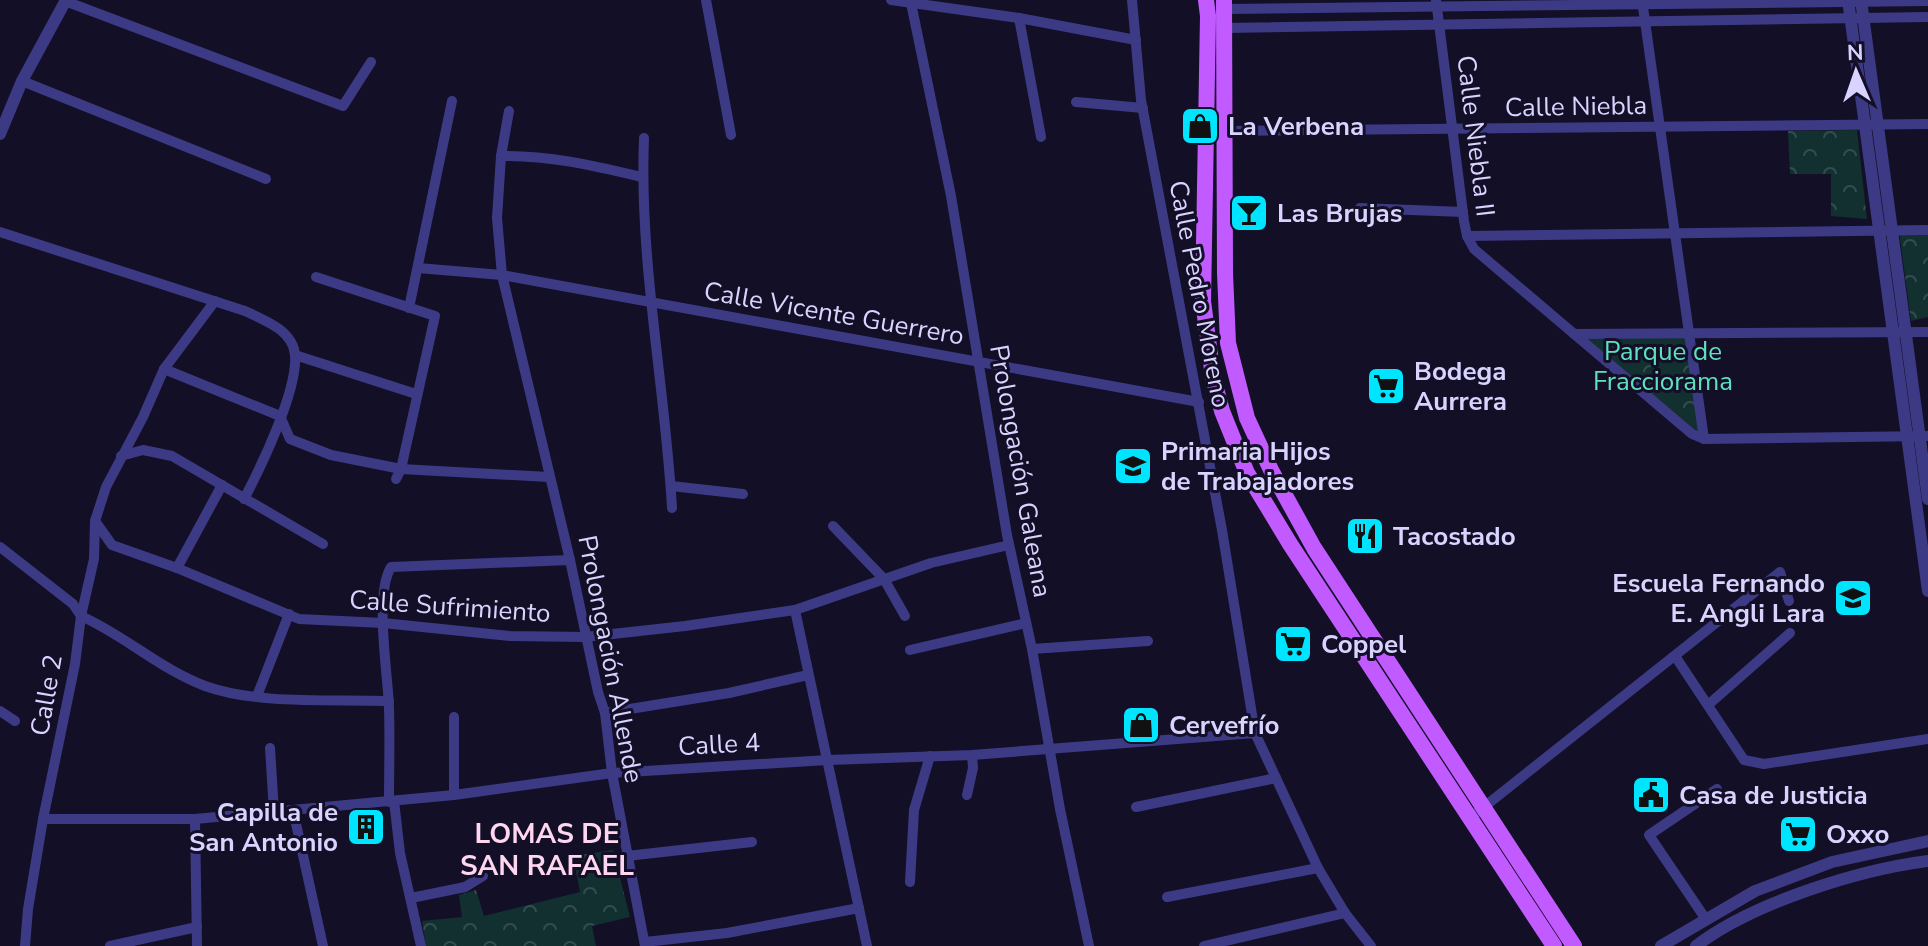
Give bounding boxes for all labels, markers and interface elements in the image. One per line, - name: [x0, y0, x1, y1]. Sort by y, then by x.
- north arrow: [1816, 32, 1896, 112]
- text: N: [1847, 38, 1864, 68]
- street label: Calle Niebla II: [1448, 53, 1503, 219]
- street label: Calle Niebla: [1505, 88, 1647, 125]
- shop icon: La Verbena: [1179, 105, 1221, 147]
- place label: La Verbena: [1228, 109, 1364, 144]
- street label: Calle Pedro Moreno: [1160, 178, 1239, 411]
- bar icon: Las Brujas: [1228, 192, 1270, 234]
- place label: Las Brujas: [1277, 196, 1402, 231]
- street label: Calle Vicente Guerrero: [701, 273, 967, 354]
- park label: Parque de Fracciorama: [1593, 334, 1733, 399]
- street label: Prolongación Galeana: [981, 342, 1060, 600]
- place label: Bodega Aurrera: [1414, 354, 1507, 419]
- supermarket icon: Bodega Aurrera: [1365, 365, 1407, 407]
- place label: Primaria Hijos de Trabajadores: [1161, 434, 1354, 499]
- school or university icon: Primaria Hijos de Trabajadores: [1112, 445, 1154, 487]
- restaurant icon: Tacostado: [1344, 515, 1386, 557]
- place label: Tacostado: [1393, 519, 1516, 554]
- street label: Prolongación Allende: [569, 532, 652, 786]
- place label: Escuela Fernando E. Angli Lara: [1612, 566, 1825, 631]
- school or university icon: Escuela Fernando E. Angli Lara: [1832, 577, 1874, 619]
- street label: Calle Sufrimiento: [348, 582, 552, 631]
- supermarket icon: Coppel: [1272, 623, 1314, 665]
- place label: Coppel: [1321, 627, 1407, 662]
- street label: Calle 2: [22, 652, 71, 739]
- shop icon: Cervefrío: [1120, 704, 1162, 746]
- place label: Cervefrío: [1169, 708, 1280, 743]
- street label: Calle 4: [677, 725, 761, 764]
- public building icon: Casa de Justicia: [1630, 774, 1672, 816]
- place label: Casa de Justicia: [1679, 778, 1868, 813]
- place label: Capilla de San Antonio: [189, 795, 338, 860]
- building icon: Capilla de San Antonio: [345, 806, 387, 848]
- supermarket icon: Oxxo: [1777, 813, 1819, 855]
- district label: LOMAS DE SAN RAFAEL: [460, 815, 634, 885]
- place label: Oxxo: [1826, 817, 1889, 852]

